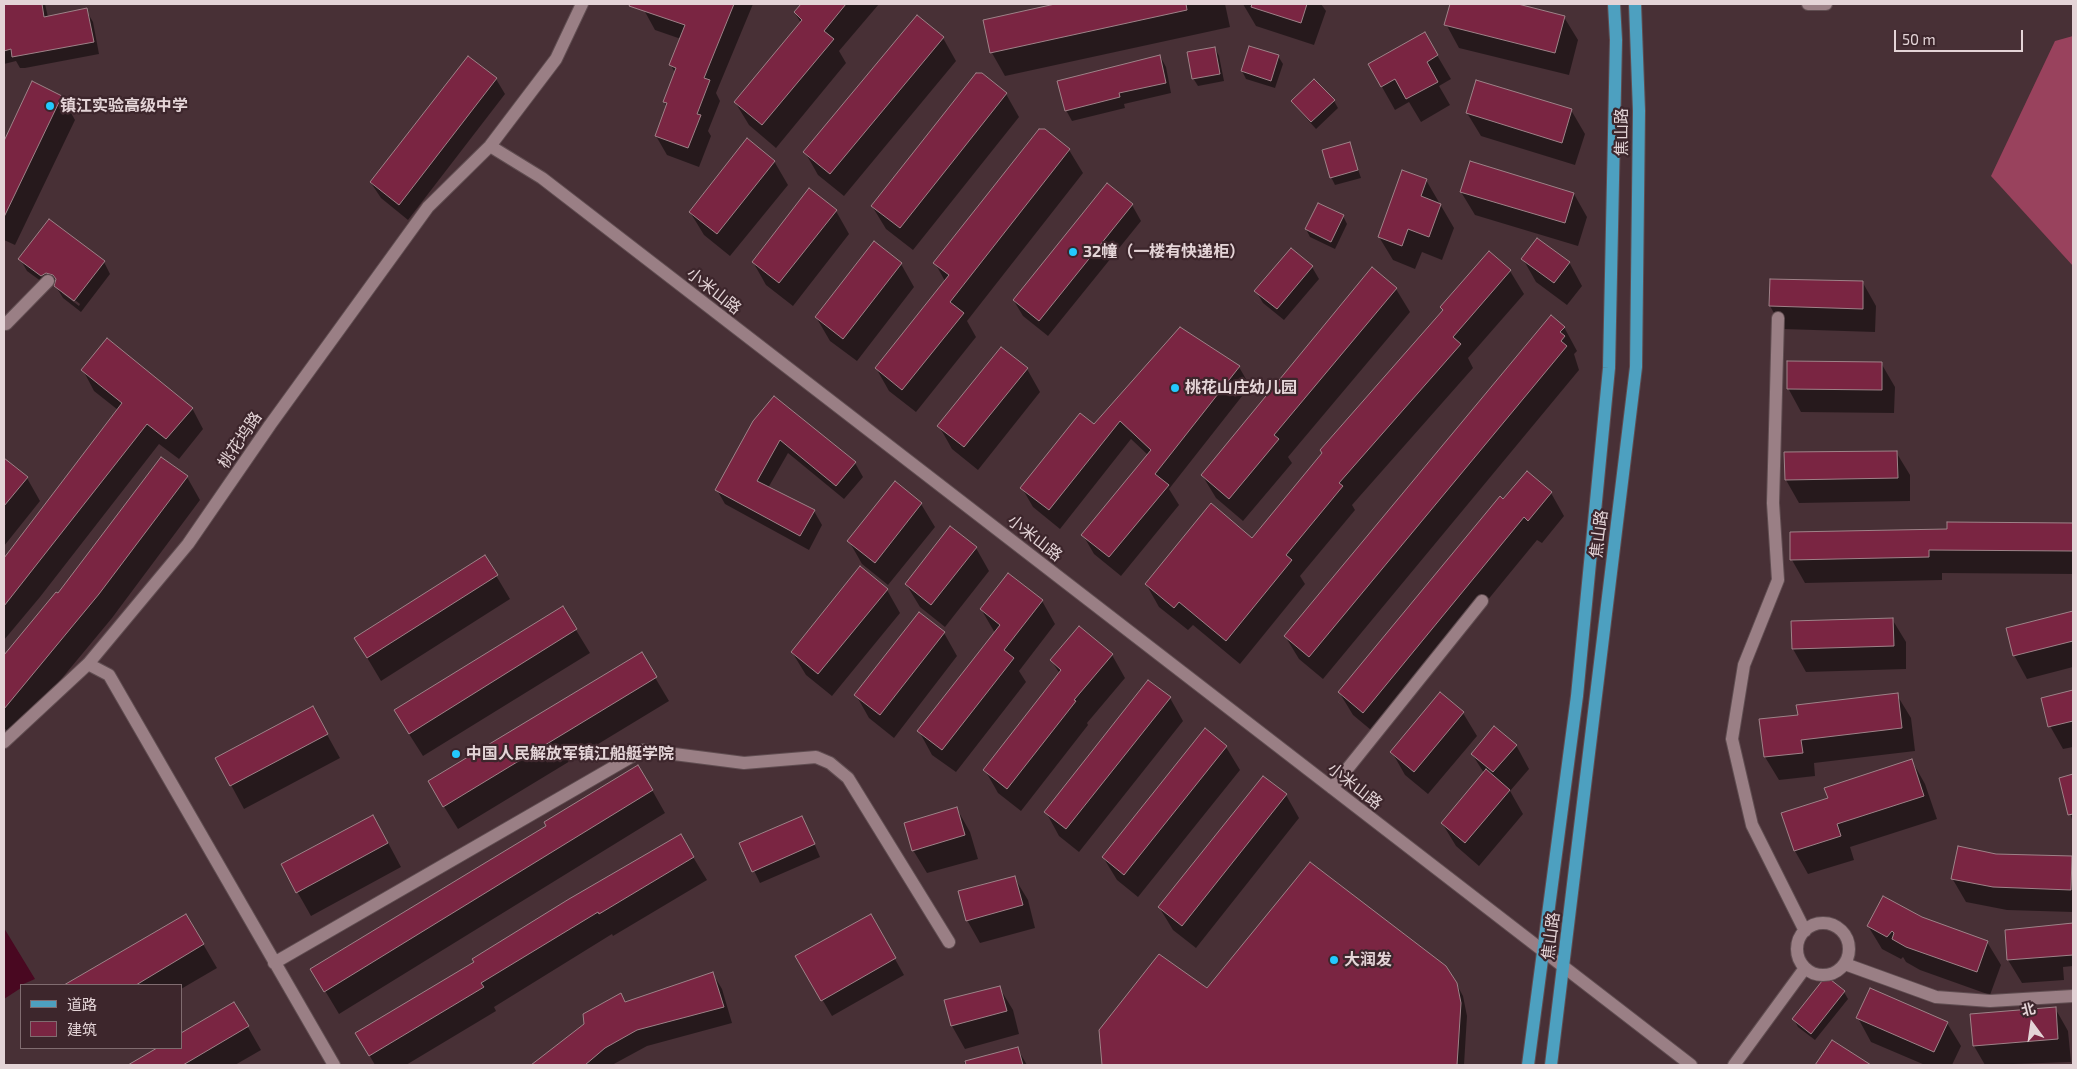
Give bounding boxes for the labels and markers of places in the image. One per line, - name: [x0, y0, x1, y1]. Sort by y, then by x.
- place label: 镇江实验高级中学: [60, 96, 188, 116]
- marker: 镇江实验高级中学: [44, 100, 56, 112]
- place label: 32幢（一楼有快递柜）: [1083, 242, 1245, 262]
- marker: 32幢（一楼有快递柜）: [1067, 246, 1079, 258]
- place label: 桃花山庄幼儿园: [1185, 378, 1297, 398]
- marker: 桃花山庄幼儿园: [1169, 382, 1181, 394]
- place label: 中国人民解放军镇江船艇学院: [466, 744, 674, 764]
- marker: 中国人民解放军镇江船艇学院: [450, 748, 462, 760]
- place label: 大润发: [1344, 950, 1392, 970]
- marker: 大润发: [1328, 954, 1340, 966]

